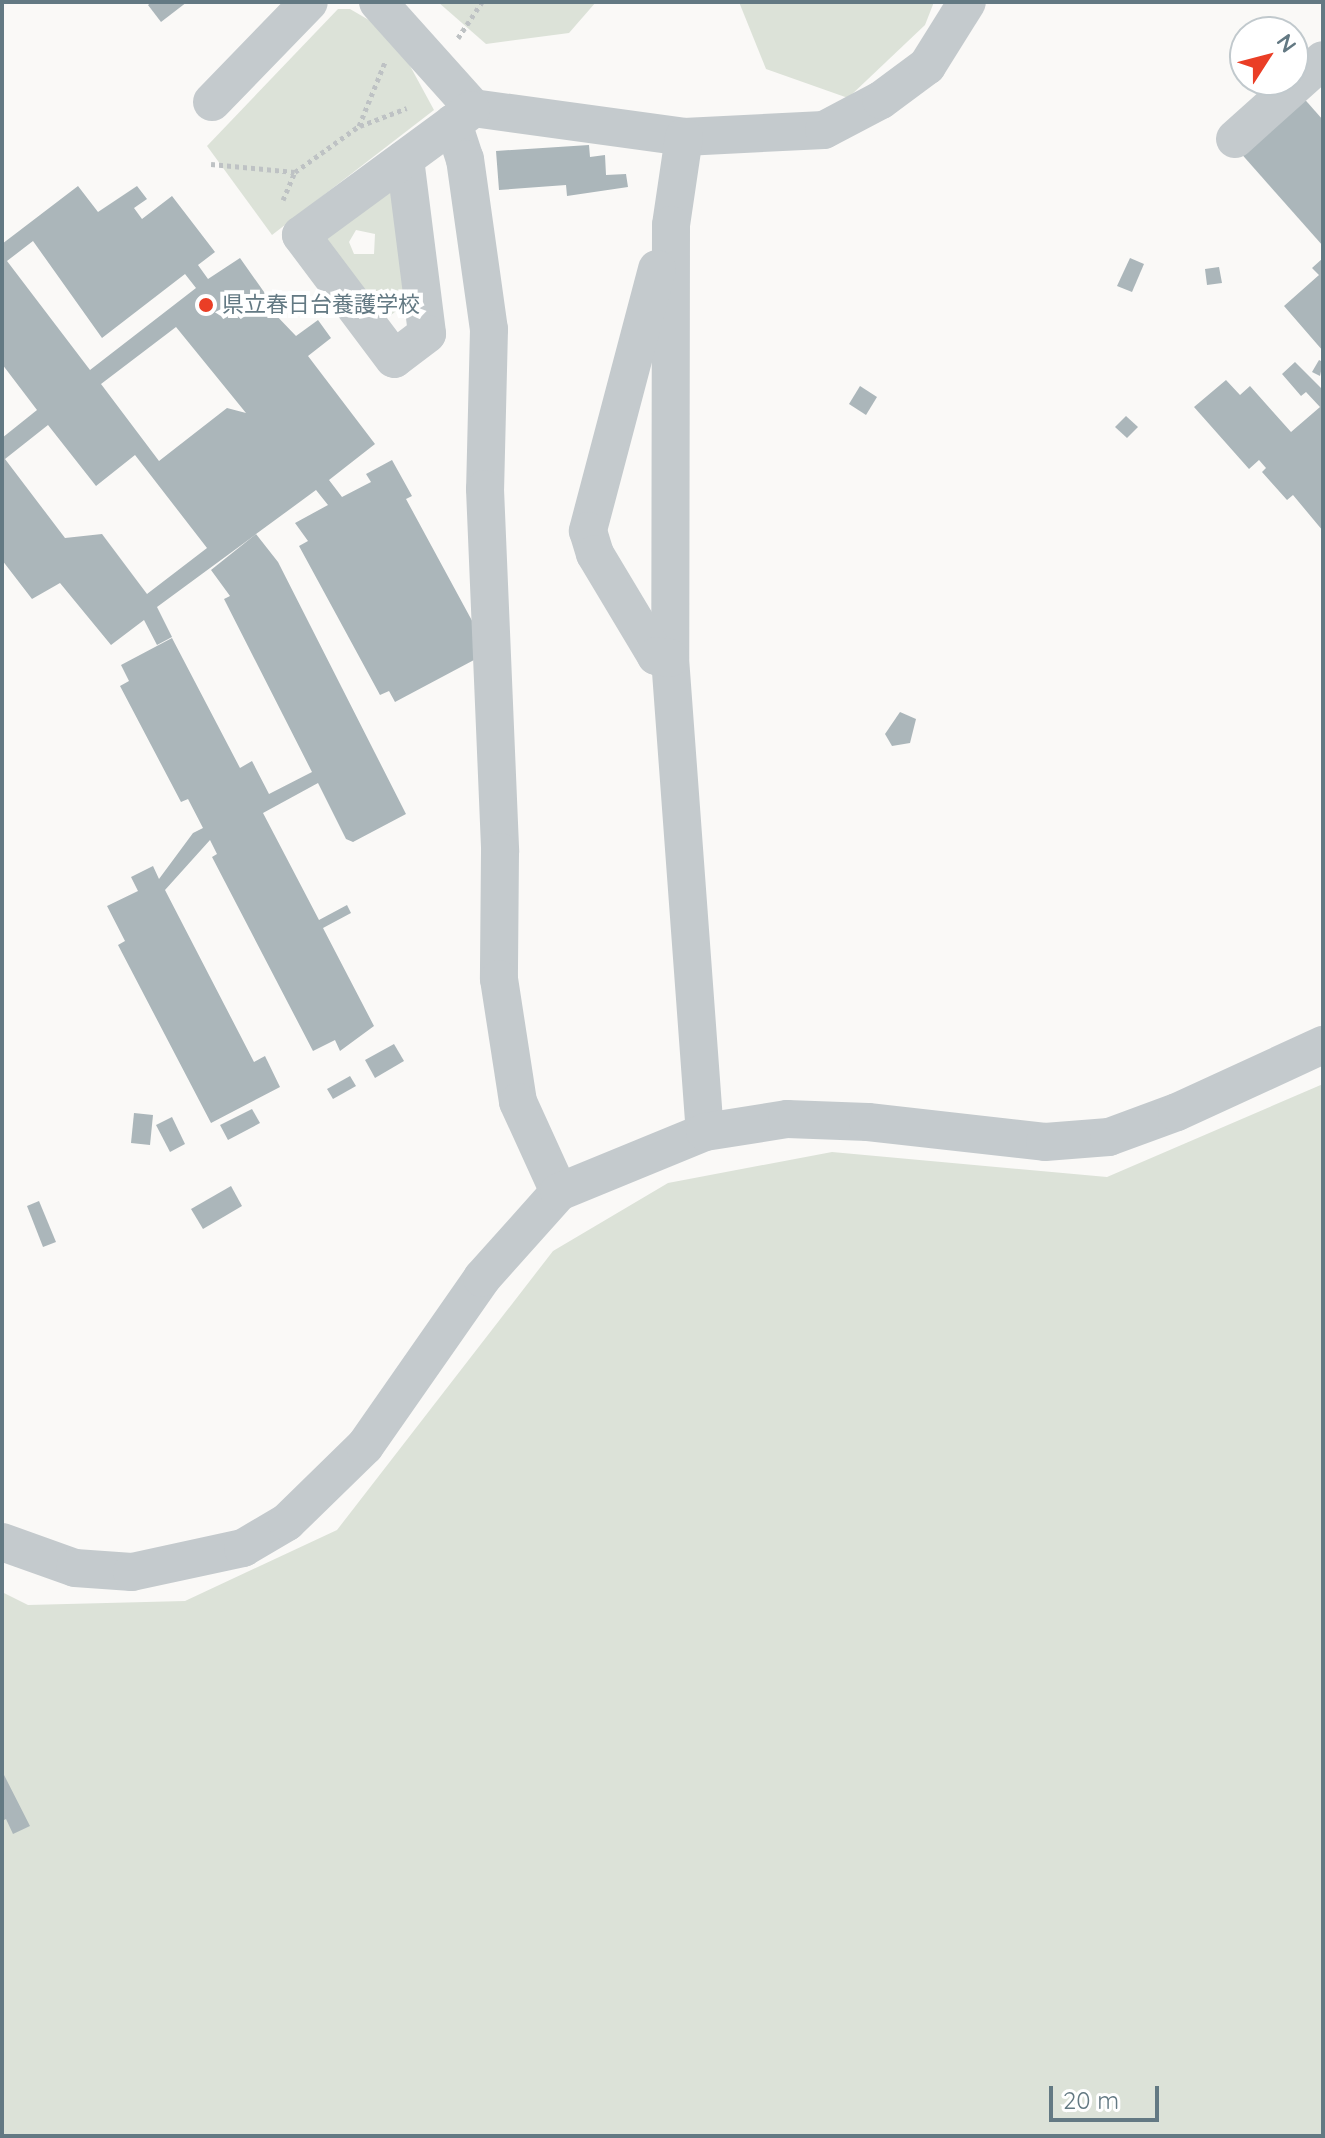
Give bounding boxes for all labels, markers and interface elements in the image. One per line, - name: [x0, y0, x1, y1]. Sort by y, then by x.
- north arrow: [1229, 16, 1309, 96]
- text: N: [1271, 28, 1303, 58]
- place label: 県立春日台養護学校: [222, 292, 420, 318]
- marker: 県立春日台養護学校: [197, 296, 215, 314]
- scale bar: [1053, 2070, 1163, 2120]
- text: 20 m: [1063, 2085, 1119, 2115]

